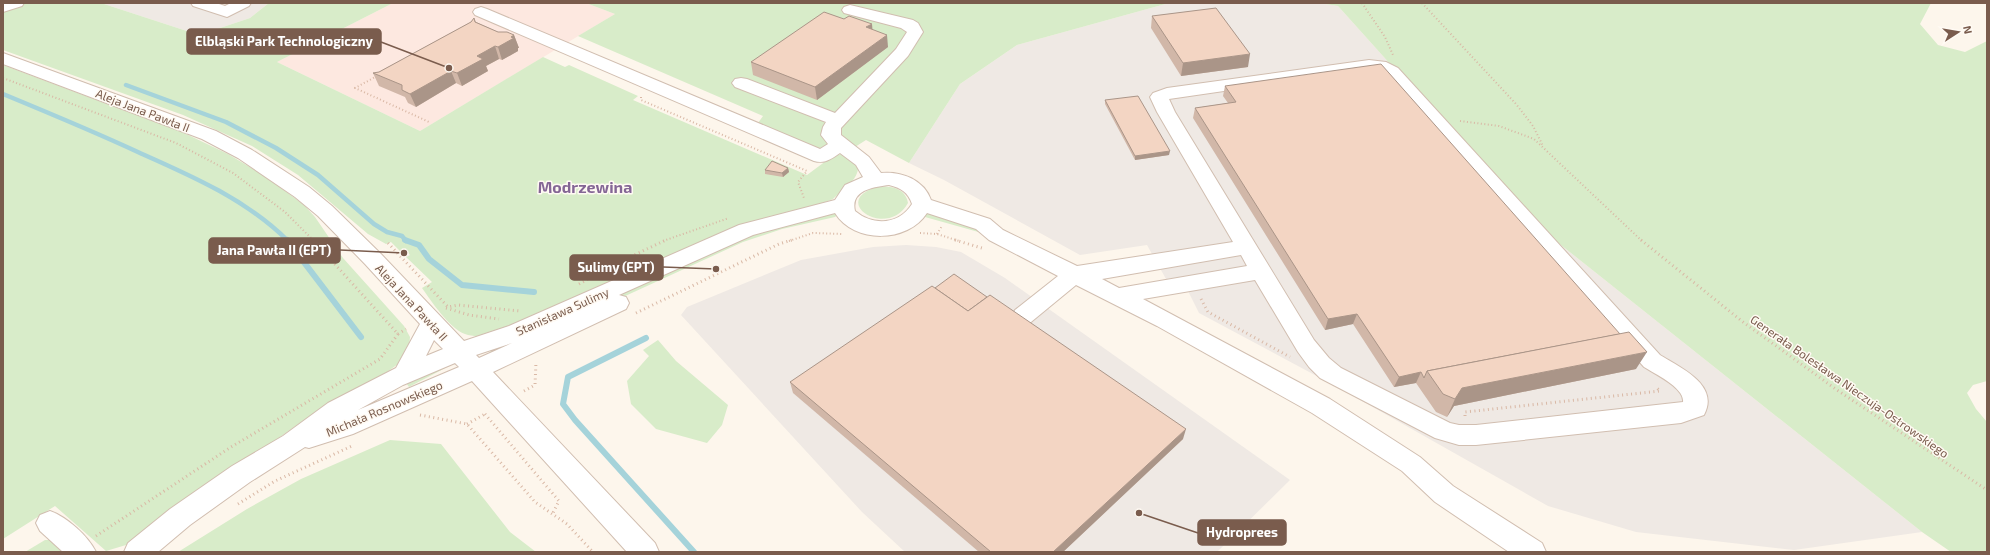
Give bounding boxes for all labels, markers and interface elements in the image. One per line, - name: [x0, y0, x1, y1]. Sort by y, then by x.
- north arrow: [1938, 12, 1978, 52]
- text: N: [1961, 25, 1975, 35]
- callout: Elbląski Park Technologiczny: [187, 29, 381, 54]
- text: Elbląski Park Technologiczny: [195, 33, 374, 49]
- street label: Aleja Jana Pawła II: [94, 86, 192, 135]
- district label: Modrzewina: [538, 177, 632, 196]
- callout: Jana Pawła II (EPT): [209, 238, 340, 263]
- text: Jana Pawła II (EPT): [217, 242, 331, 258]
- callout: Sulimy (EPT): [570, 255, 663, 280]
- text: Sulimy (EPT): [578, 259, 655, 275]
- street label: Aleja Jana Pawła II: [372, 261, 451, 344]
- street label: Stanisława Sulimy: [513, 284, 611, 338]
- street label: Generała Bolesława Nieczuja-Ostrowskiego: [1748, 312, 1952, 461]
- street label: Michała Rosnowskiego: [324, 377, 444, 439]
- callout: Hydroprees: [1198, 520, 1286, 545]
- text: Hydroprees: [1206, 524, 1278, 540]

